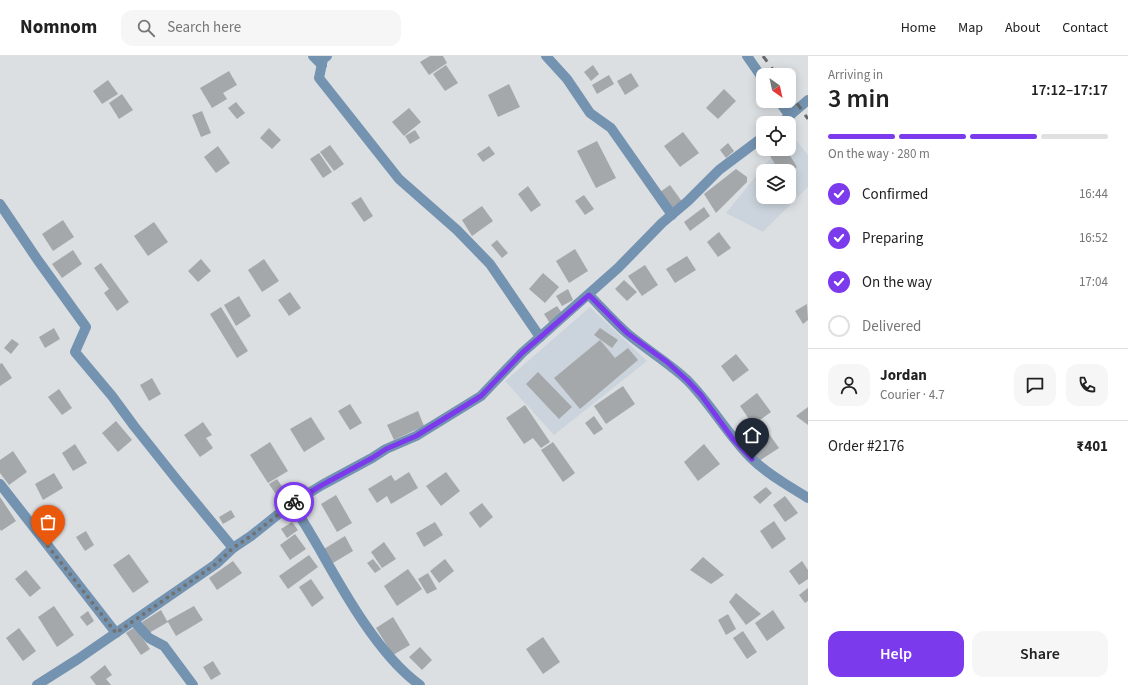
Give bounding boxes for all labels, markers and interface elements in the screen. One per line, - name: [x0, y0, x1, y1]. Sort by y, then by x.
- search box: [121, 10, 401, 46]
- text: Nomnom: [20, 14, 97, 41]
- icon: search: [135, 17, 157, 39]
- text: Search here: [167, 17, 241, 38]
- text: Home: [901, 18, 936, 38]
- text: Map: [958, 18, 983, 38]
- text: About: [1005, 18, 1040, 38]
- text: Contact: [1062, 18, 1108, 38]
- text: Arriving in: [828, 66, 883, 84]
- north arrow: [756, 68, 796, 108]
- map controls: [756, 68, 796, 204]
- text: 3 min: [828, 80, 890, 117]
- text: 17:12–17:17: [1031, 80, 1108, 101]
- button: locate: [756, 116, 796, 156]
- text: On the way · 280 m: [828, 145, 930, 163]
- button: layers: [756, 164, 796, 204]
- icon: check: [828, 183, 850, 205]
- text: Confirmed: [862, 184, 928, 205]
- text: 16:44: [1079, 185, 1108, 203]
- icon: check: [828, 227, 850, 249]
- text: Preparing: [862, 228, 923, 249]
- text: 16:52: [1079, 229, 1108, 247]
- icon: check: [828, 271, 850, 293]
- text: On the way: [862, 272, 932, 293]
- text: 17:04: [1079, 273, 1108, 291]
- text: Delivered: [862, 316, 921, 337]
- button: person: [828, 364, 870, 406]
- button: chat: [1014, 364, 1056, 406]
- button: phone: [1066, 364, 1108, 406]
- text: Jordan: [880, 365, 927, 386]
- text: Courier · 4.7: [880, 386, 945, 404]
- pin: [735, 418, 769, 459]
- icon: home: [741, 424, 763, 446]
- text: Order #2176: [828, 436, 904, 457]
- text: ₹401: [1076, 436, 1108, 457]
- courier: [274, 482, 314, 522]
- icon: bike: [283, 491, 305, 513]
- pin: [31, 505, 65, 546]
- icon: bag: [37, 511, 59, 533]
- button: Help: [828, 631, 964, 677]
- button: Share: [972, 631, 1108, 677]

